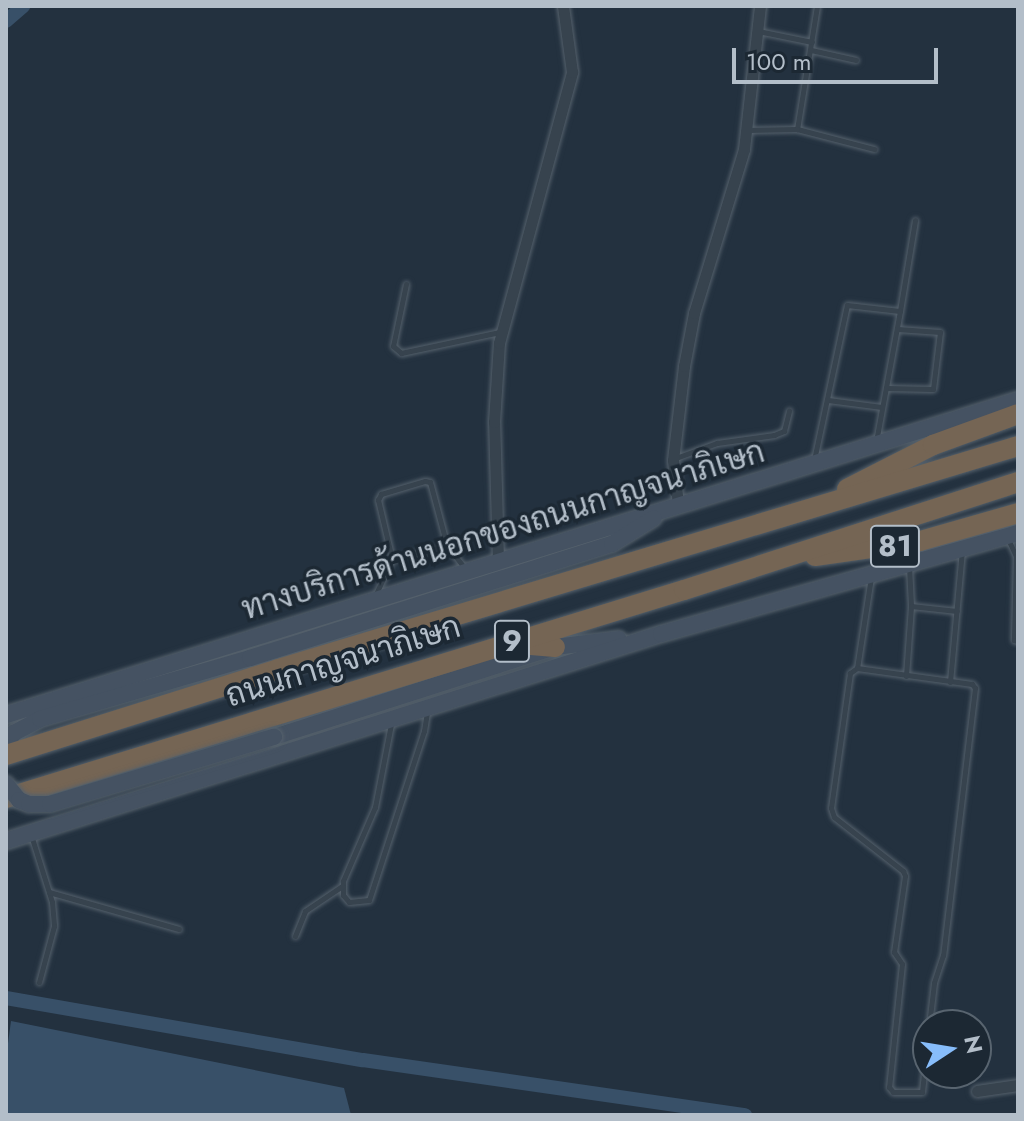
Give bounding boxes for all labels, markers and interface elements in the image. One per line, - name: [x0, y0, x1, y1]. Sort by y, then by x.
- scale bar: [736, 32, 942, 82]
- text: 100 m: [746, 44, 812, 79]
- street label: ทางบริการด้านนอกของถนนกาญจนาภิเษก: [237, 432, 769, 628]
- road number: 81: [869, 520, 921, 572]
- street label: ถนนกาญจนาภิเษก: [221, 607, 465, 715]
- road number: 9: [492, 615, 532, 667]
- north arrow: [912, 1009, 992, 1089]
- text: N: [956, 1033, 991, 1056]

